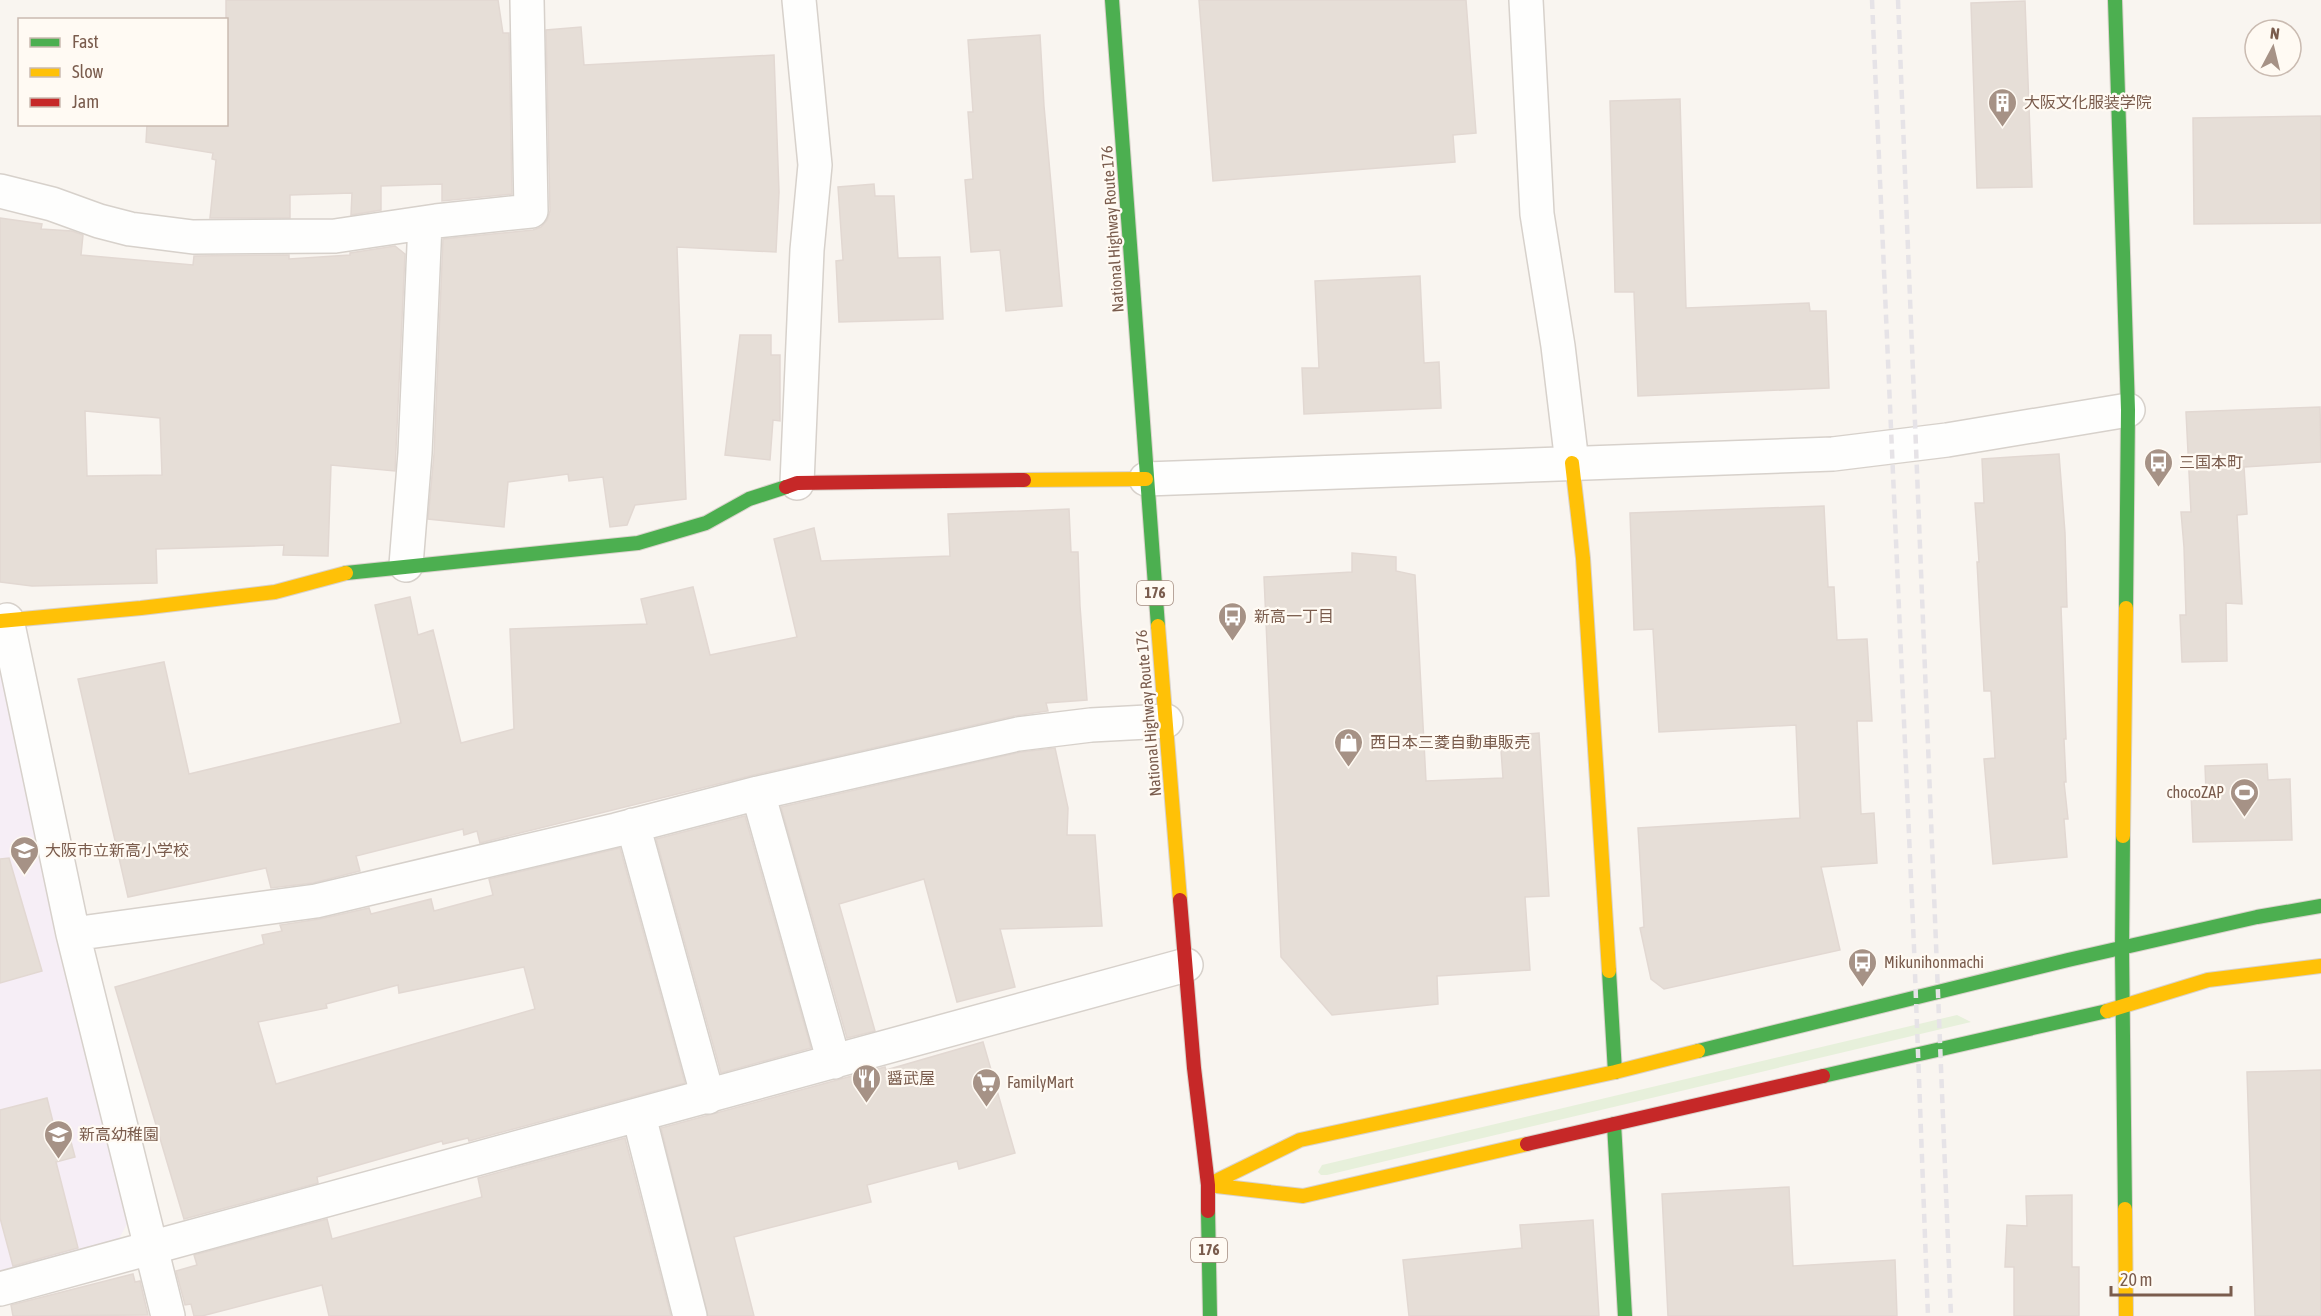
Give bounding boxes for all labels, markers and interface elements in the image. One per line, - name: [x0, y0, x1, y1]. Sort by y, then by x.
- legend: [18, 18, 228, 126]
- north arrow: [2243, 18, 2303, 78]
- text: N: [2269, 24, 2281, 43]
- text: Fast: [72, 31, 99, 52]
- text: Slow: [72, 61, 103, 82]
- building icon: 大阪文化服装学院: [1987, 86, 2019, 128]
- text: Jam: [72, 91, 99, 112]
- place label: 大阪文化服装学院: [2024, 93, 2152, 111]
- street label: National Highway Route 176: [1097, 145, 1128, 313]
- bus stop icon: 三国本町: [2142, 446, 2174, 488]
- place label: 三国本町: [2179, 453, 2243, 471]
- road number: 176: [1137, 581, 1173, 605]
- bus stop icon: 新高一丁目: [1217, 600, 1249, 642]
- place label: 新高一丁目: [1254, 607, 1334, 625]
- street label: National Highway Route 176: [1132, 629, 1165, 797]
- shop icon: 西日本三菱自動車販売: [1333, 726, 1365, 768]
- place label: 西日本三菱自動車販売: [1370, 733, 1530, 751]
- sports icon: chocoZAP: [2229, 776, 2261, 818]
- place label: chocoZAP: [2166, 783, 2224, 801]
- school or university icon: 大阪市立新高小学校: [8, 834, 40, 876]
- place label: 大阪市立新高小学校: [45, 841, 189, 859]
- bus stop icon: Mikunihonmachi: [1847, 946, 1879, 988]
- place label: Mikunihonmachi: [1884, 953, 1984, 971]
- restaurant icon: 醤武屋: [850, 1062, 882, 1104]
- supermarket icon: FamilyMart: [970, 1066, 1002, 1108]
- place label: 醤武屋: [887, 1069, 935, 1087]
- place label: FamilyMart: [1007, 1073, 1074, 1092]
- school or university icon: 新高幼稚園: [42, 1118, 74, 1160]
- place label: 新高幼稚園: [79, 1125, 159, 1143]
- road number: 176: [1191, 1238, 1227, 1262]
- scale bar: [2111, 1259, 2231, 1297]
- text: 20 m: [2120, 1269, 2152, 1290]

